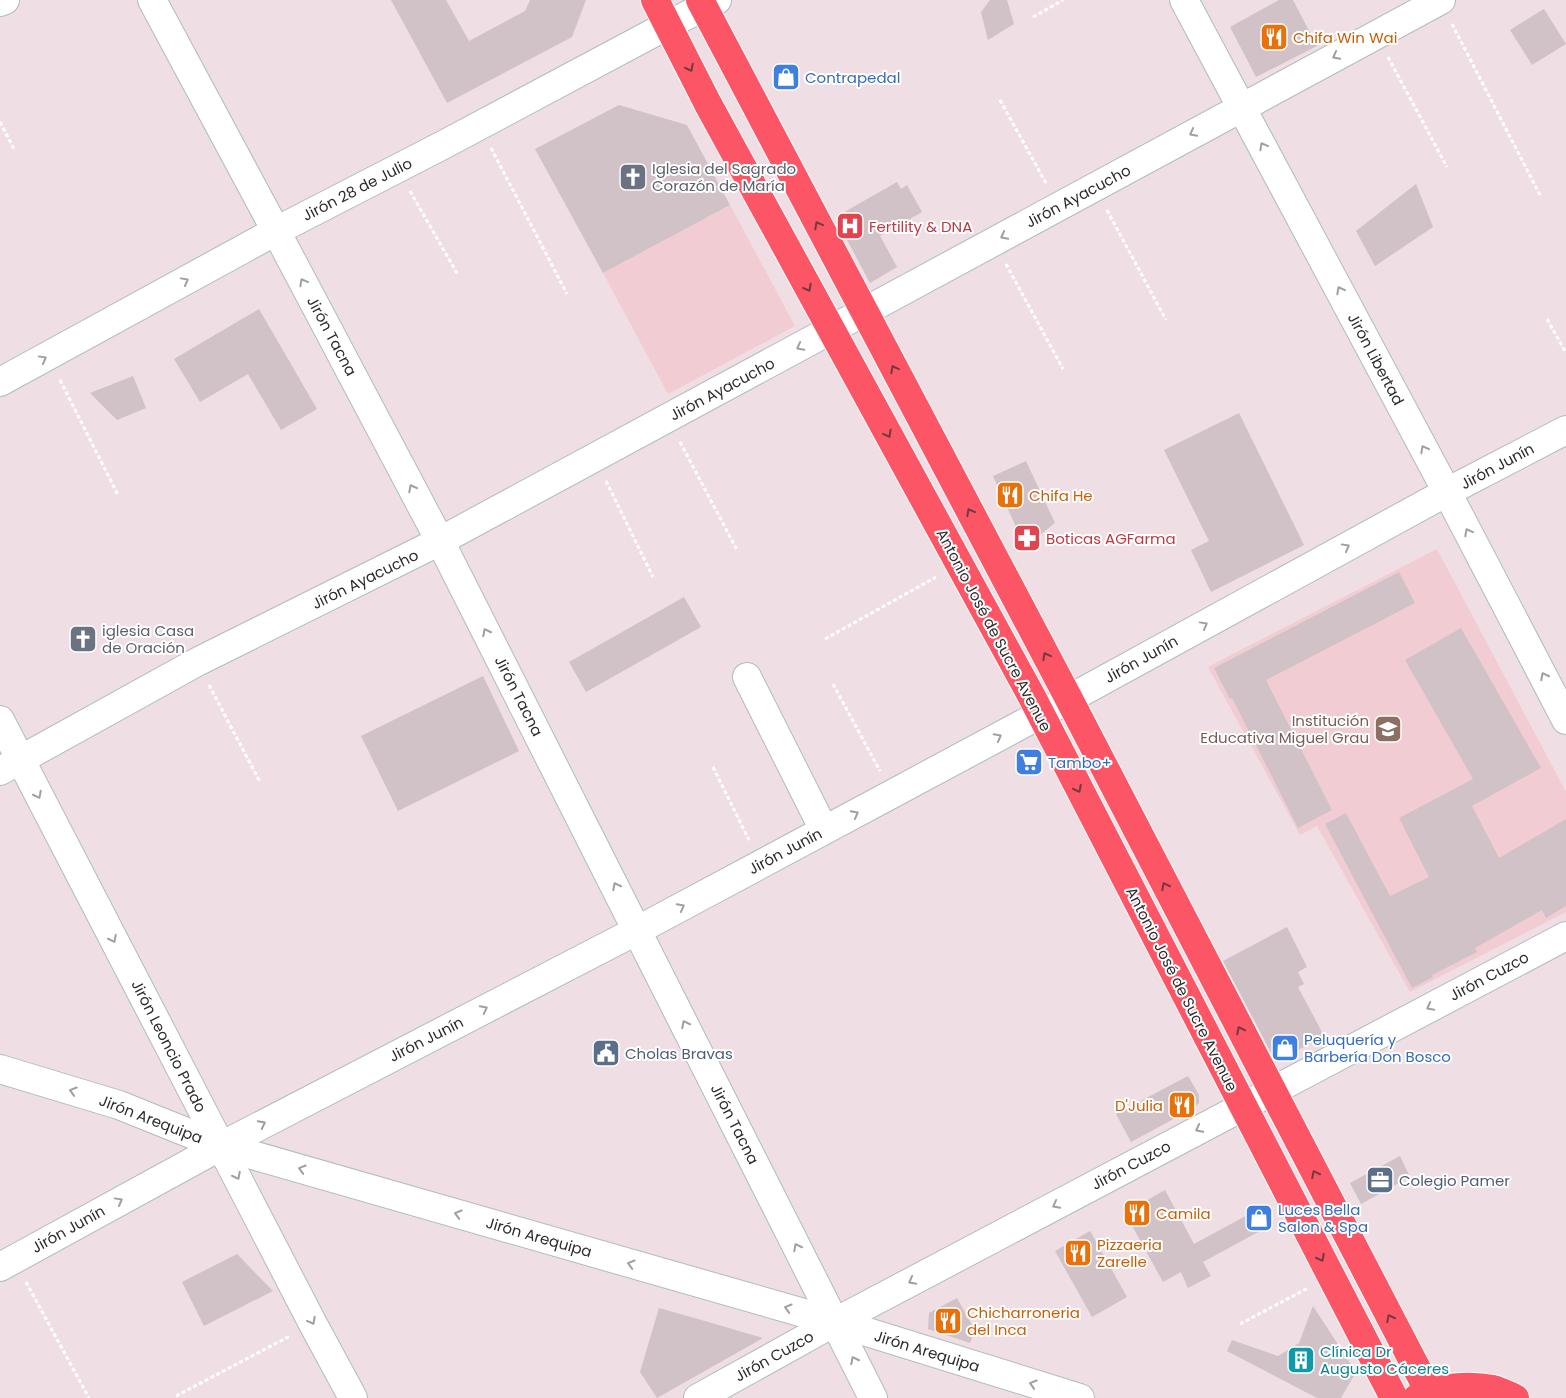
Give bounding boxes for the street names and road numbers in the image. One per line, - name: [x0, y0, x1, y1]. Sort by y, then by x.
- street label: Jirón 28 de Julio: [299, 152, 415, 226]
- street label: Jirón Ayacucho: [1022, 159, 1134, 233]
- street label: Jirón Tacna: [302, 292, 362, 380]
- street label: Jirón Libertad: [1343, 309, 1409, 409]
- street label: Jirón Ayacucho: [666, 352, 778, 426]
- street label: Jirón Junín: [1456, 438, 1538, 494]
- street label: Antonio José de Sucre Avenue: [932, 525, 1056, 735]
- street label: Jirón Ayacucho: [308, 544, 422, 614]
- street label: Jirón Junín: [1101, 630, 1181, 688]
- street label: Jirón Tacna: [490, 652, 548, 740]
- street label: Jirón Junín: [744, 823, 826, 879]
- street label: Antonio José de Sucre Avenue: [1121, 883, 1243, 1095]
- street label: Jirón Cuzco: [1446, 946, 1532, 1006]
- street label: Jirón Leoncio Prado: [127, 976, 211, 1116]
- street label: Jirón Junín: [385, 1011, 467, 1067]
- street label: Jirón Tacna: [706, 1080, 764, 1168]
- street label: Jirón Arequipa: [96, 1090, 206, 1148]
- street label: Jirón Cuzco: [1088, 1135, 1174, 1195]
- street label: Jirón Junín: [28, 1200, 108, 1258]
- street label: Jirón Arequipa: [484, 1212, 594, 1262]
- street label: Jirón Arequipa: [872, 1325, 982, 1377]
- street label: Jirón Cuzco: [731, 1326, 817, 1386]

